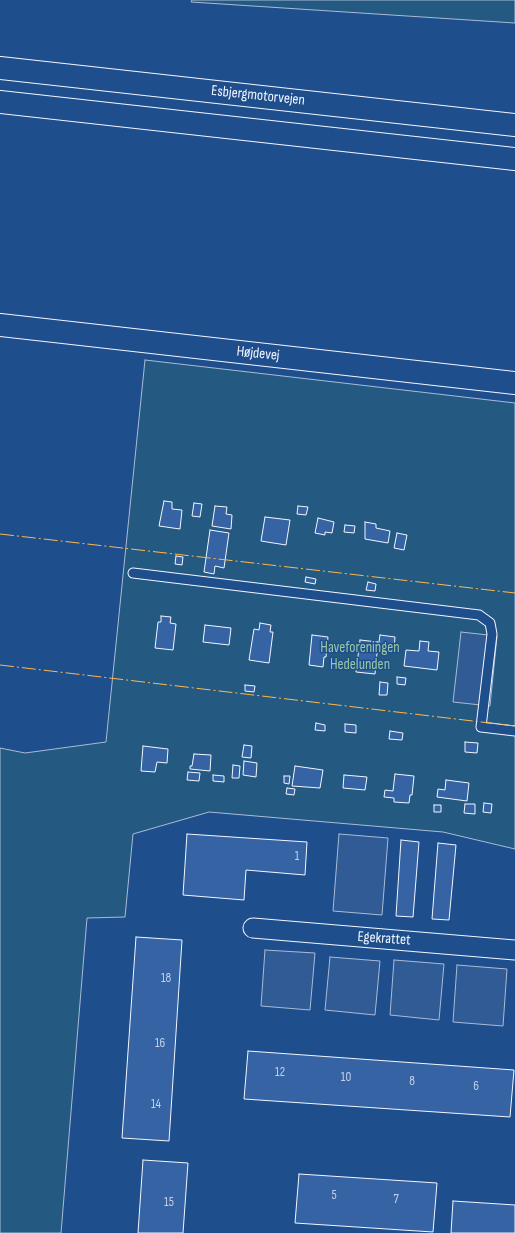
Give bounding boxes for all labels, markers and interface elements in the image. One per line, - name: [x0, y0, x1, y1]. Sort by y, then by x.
- street label: Esbjergmotorvejen: [210, 82, 306, 110]
- street label: Højdevej: [236, 343, 280, 365]
- park label: Haveforeningen Hedelunden: [320, 639, 400, 674]
- house number: 1: [295, 849, 299, 865]
- street label: Egekrattet: [357, 928, 411, 950]
- house number: 18: [161, 971, 171, 987]
- house number: 16: [155, 1036, 165, 1052]
- house number: 12: [275, 1065, 285, 1081]
- house number: 10: [341, 1070, 351, 1086]
- house number: 8: [409, 1074, 415, 1090]
- house number: 6: [473, 1079, 479, 1095]
- house number: 14: [151, 1097, 161, 1113]
- house number: 5: [331, 1188, 337, 1204]
- house number: 7: [393, 1192, 399, 1208]
- house number: 15: [164, 1195, 174, 1211]

